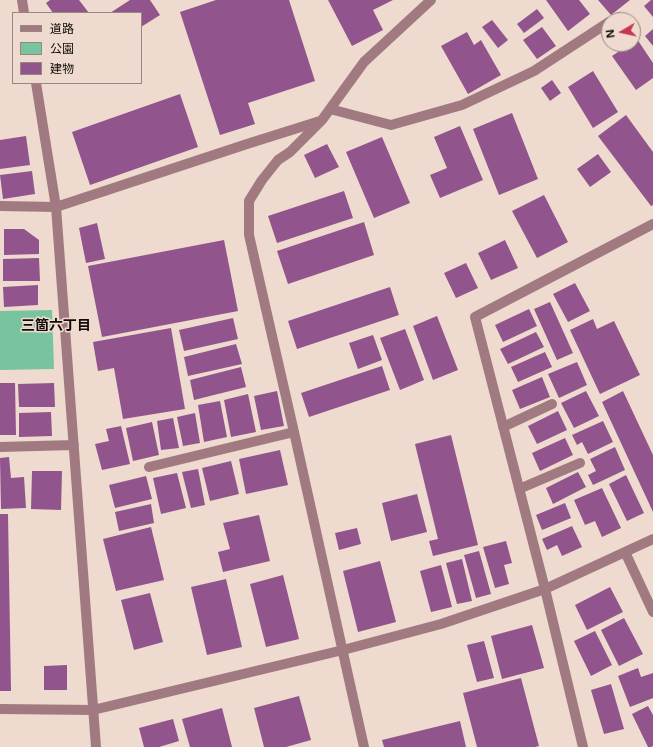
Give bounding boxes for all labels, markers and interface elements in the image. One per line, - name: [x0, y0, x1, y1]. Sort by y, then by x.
- legend: [12, 12, 142, 84]
- north arrow: [601, 12, 641, 52]
- text: 道路: [50, 20, 74, 37]
- text: N: [602, 28, 618, 39]
- text: 公園: [50, 40, 74, 57]
- text: 建物: [50, 60, 74, 77]
- district label: 三箇六丁目: [21, 318, 91, 334]

